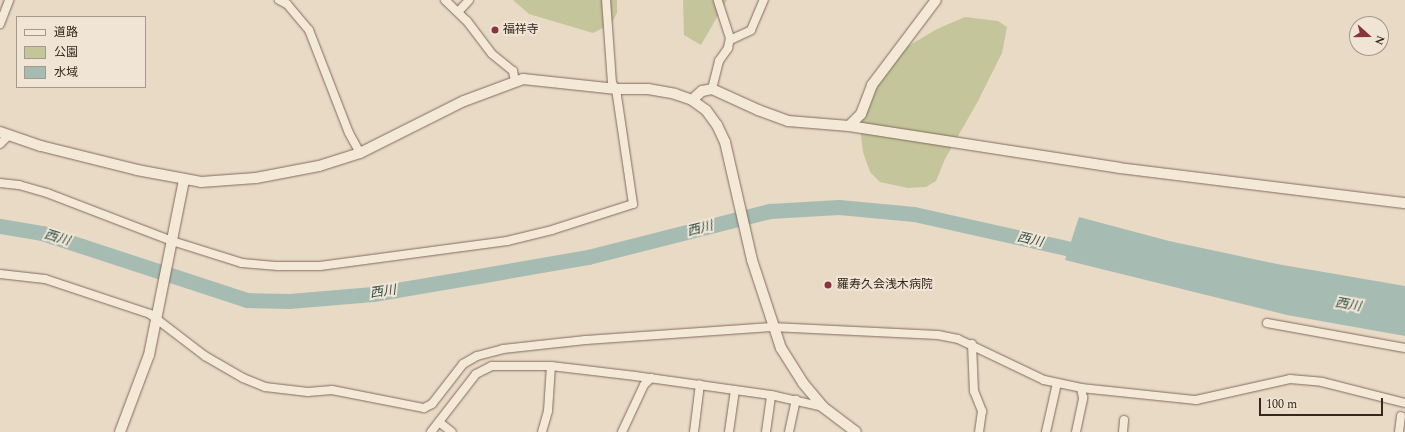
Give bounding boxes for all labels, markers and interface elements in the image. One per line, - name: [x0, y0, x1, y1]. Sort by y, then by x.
- legend: [16, 16, 146, 88]
- north arrow: [1349, 16, 1389, 56]
- text: 道路: [54, 23, 78, 42]
- place label: 福祥寺: [503, 23, 539, 37]
- marker: 福祥寺: [490, 25, 500, 35]
- text: N: [1370, 33, 1389, 47]
- text: 公園: [54, 43, 78, 62]
- text: 水域: [54, 63, 78, 82]
- water label: 西川: [685, 218, 715, 240]
- water label: 西川: [42, 227, 72, 249]
- water label: 西川: [1016, 229, 1044, 251]
- place label: 羅寿久会浅木病院: [837, 278, 933, 292]
- marker: 羅寿久会浅木病院: [822, 279, 834, 291]
- water label: 西川: [369, 282, 397, 302]
- water label: 西川: [1334, 295, 1362, 315]
- scale bar: [1261, 390, 1385, 416]
- text: 100 m: [1266, 395, 1297, 414]

